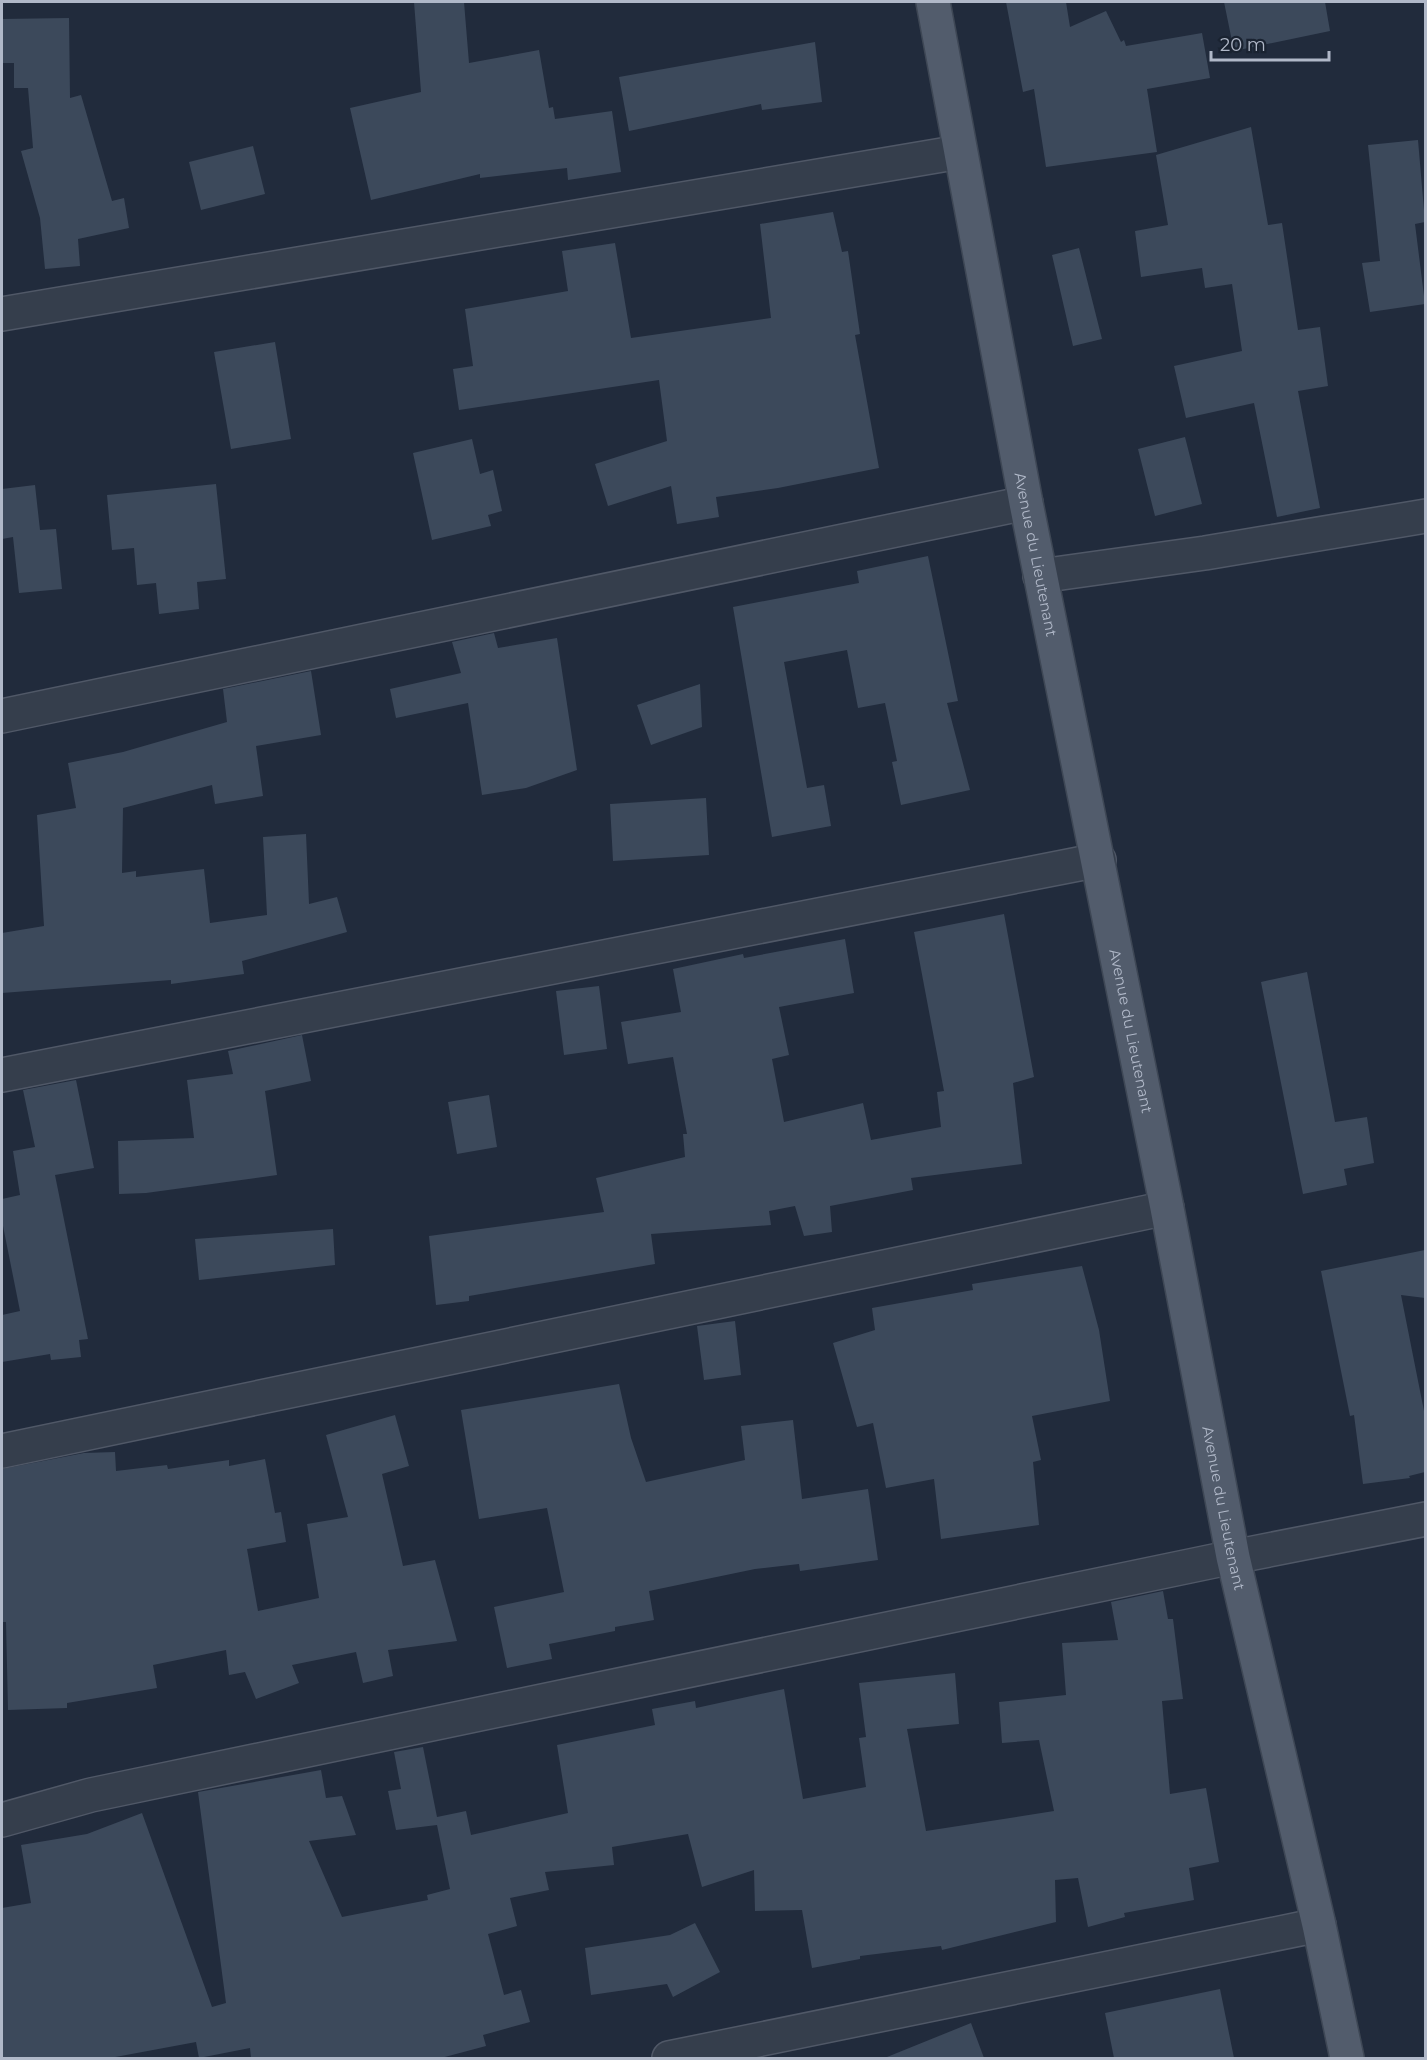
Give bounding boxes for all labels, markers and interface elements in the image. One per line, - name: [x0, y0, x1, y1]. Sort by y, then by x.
- scale bar: [1211, 24, 1330, 62]
- text: 20 m: [1220, 34, 1266, 56]
- street label: Avenue du Lieutenant: [1011, 471, 1062, 638]
- street label: Avenue du Lieutenant: [1106, 947, 1157, 1115]
- street label: Avenue du Lieutenant: [1199, 1424, 1250, 1592]

